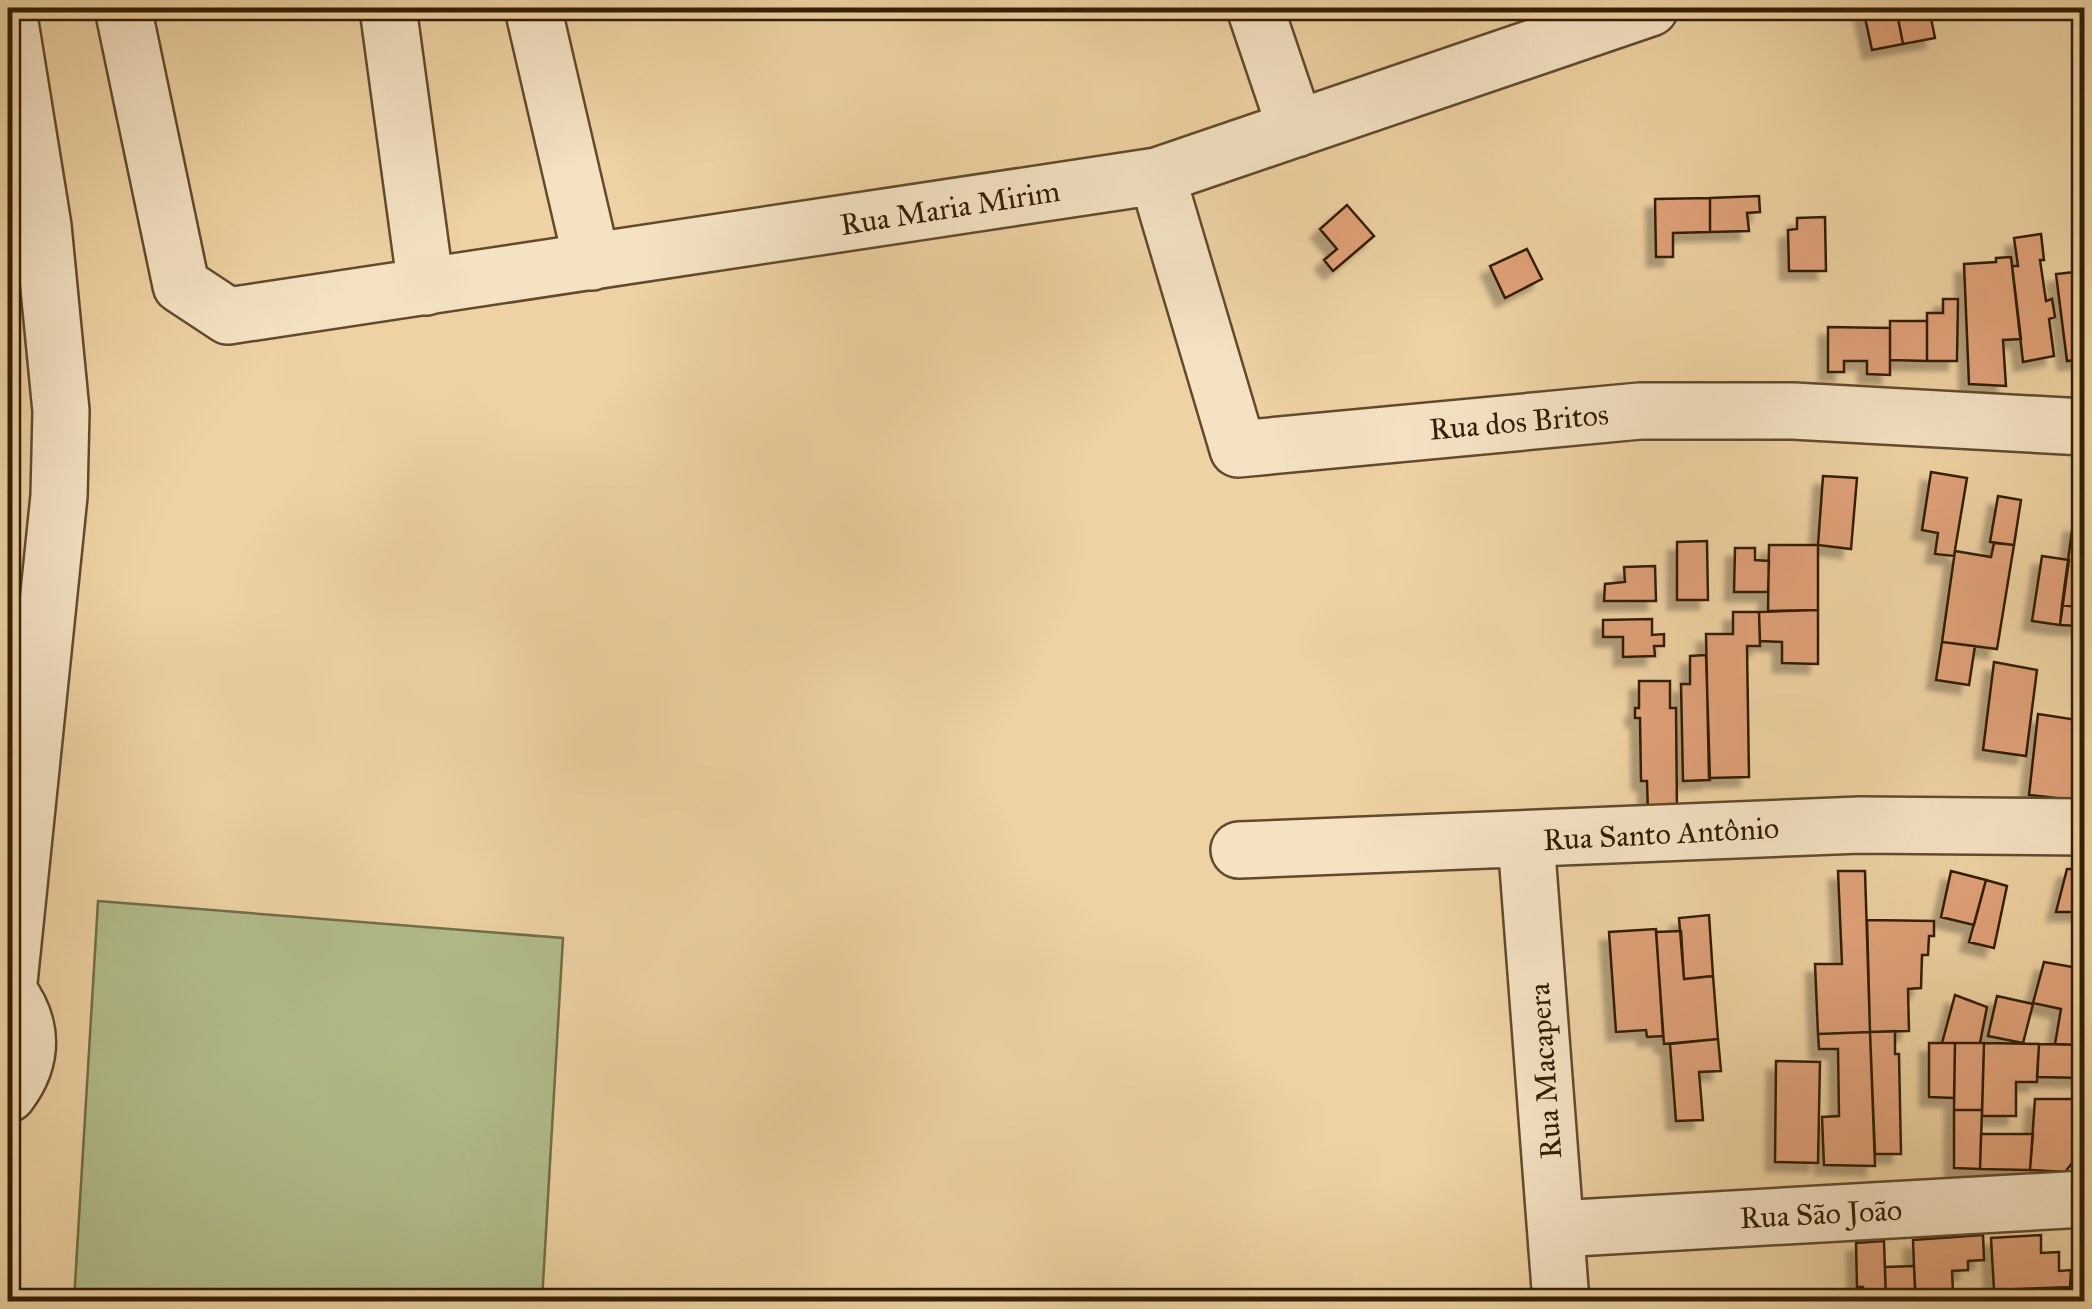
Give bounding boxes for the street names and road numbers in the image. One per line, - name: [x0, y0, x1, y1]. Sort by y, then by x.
- street label: Rua Maria Mirim: [838, 173, 1062, 243]
- street label: Rua dos Britos: [1428, 396, 1610, 448]
- street label: Rua Santo Antônio: [1542, 810, 1780, 858]
- street label: Rua Macapera: [1521, 981, 1569, 1160]
- street label: Rua São João: [1739, 1192, 1903, 1236]

